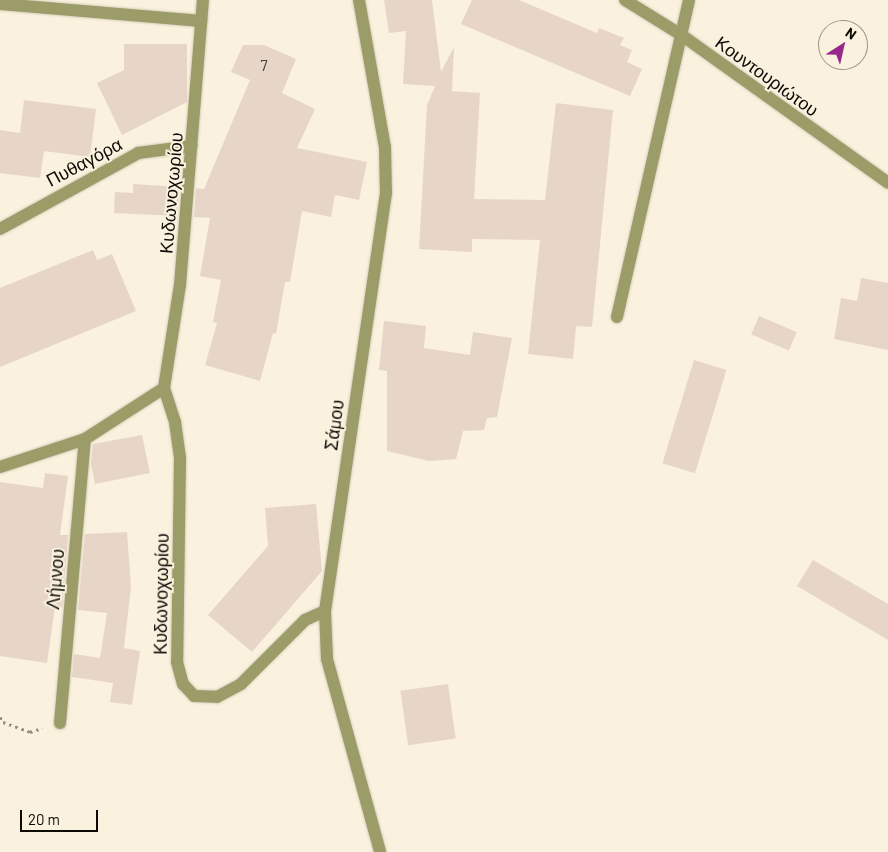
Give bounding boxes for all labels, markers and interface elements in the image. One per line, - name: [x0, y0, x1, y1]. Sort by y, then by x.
- north arrow: [818, 20, 868, 70]
- text: N: [843, 23, 860, 43]
- street label: Κουντουριώτου: [711, 31, 823, 121]
- house number: 7: [260, 57, 268, 75]
- street label: Κυδωνοχωρίου: [155, 132, 187, 254]
- street label: Πυθαγόρα: [42, 133, 126, 191]
- street label: Σάμου: [320, 398, 348, 452]
- street label: Κυδωνοχωρίου: [149, 533, 173, 655]
- street label: Λήμνου: [42, 548, 68, 610]
- scale bar: [22, 800, 100, 832]
- text: 20 m: [28, 810, 60, 828]

